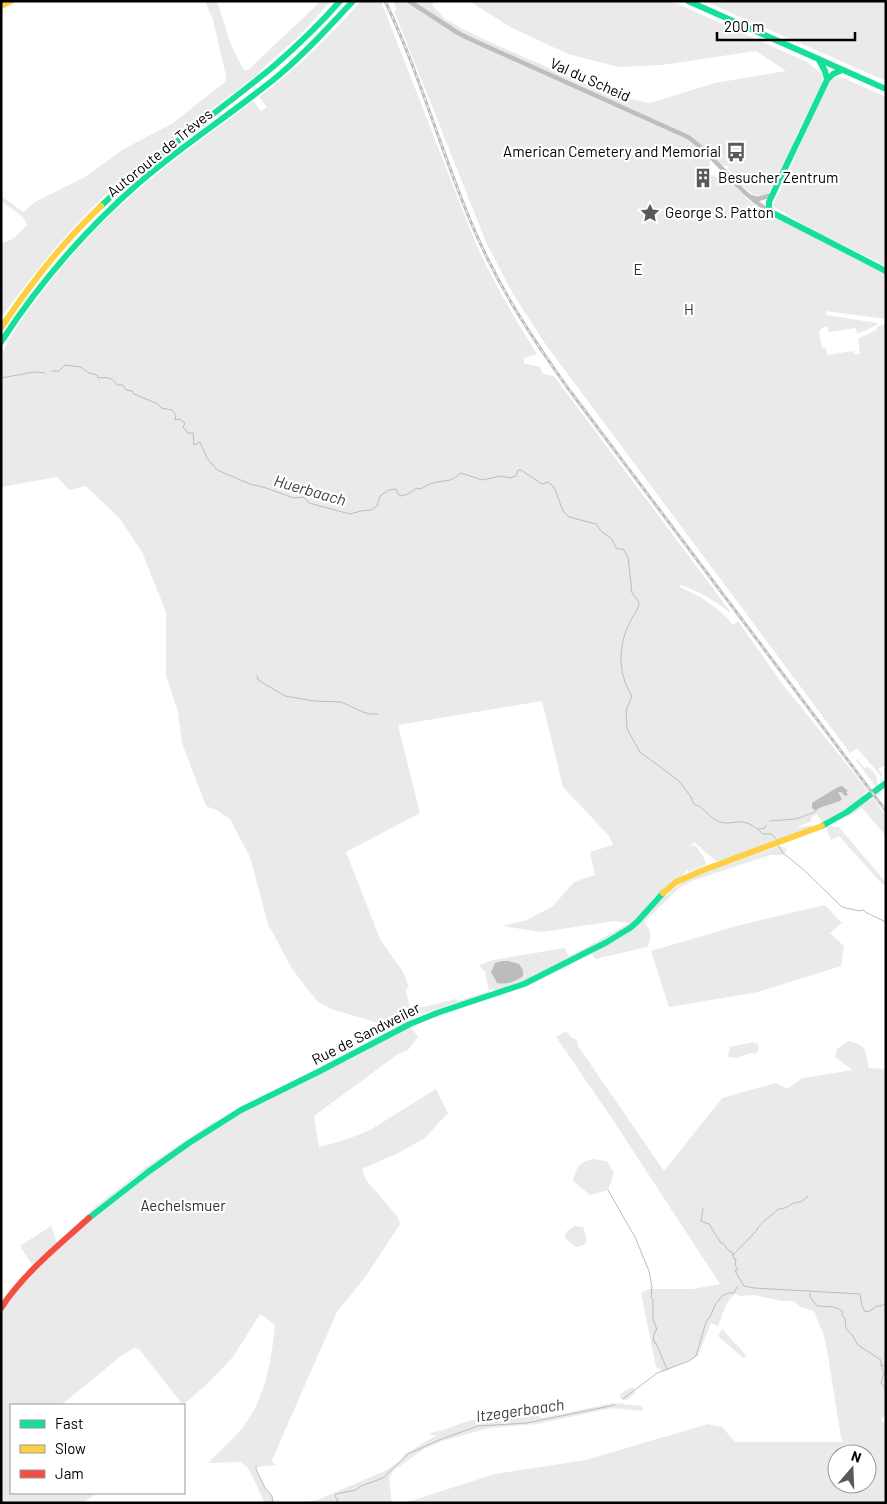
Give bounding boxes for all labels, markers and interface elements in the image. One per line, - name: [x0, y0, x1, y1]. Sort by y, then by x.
- scale bar: [717, 10, 854, 42]
- text: 200 m: [724, 17, 764, 35]
- street label: Val du Scheid: [547, 53, 633, 105]
- street label: Autoroute de Trèves: [103, 104, 216, 200]
- bus stop icon: American Cemetery and Memorial: [725, 141, 747, 163]
- place label: American Cemetery and Memorial: [503, 142, 721, 160]
- building icon: Besucher Zentrum: [692, 167, 714, 189]
- place label: Besucher Zentrum: [718, 168, 838, 186]
- place icon: George S. Patton: [639, 202, 661, 224]
- place label: George S. Patton: [665, 203, 774, 221]
- park label: E: [633, 260, 643, 278]
- park label: H: [684, 300, 694, 318]
- water label: Huerbaach: [272, 470, 348, 509]
- street label: Rue de Sandweiler: [308, 998, 423, 1068]
- park label: Aechelsmuer: [140, 1196, 226, 1214]
- water label: Itzegerbaach: [475, 1394, 565, 1425]
- legend: [10, 1404, 185, 1494]
- text: Fast: [55, 1414, 83, 1432]
- text: Slow: [55, 1439, 86, 1457]
- north arrow: [827, 1444, 877, 1494]
- text: N: [849, 1447, 864, 1466]
- text: Jam: [55, 1464, 84, 1482]

